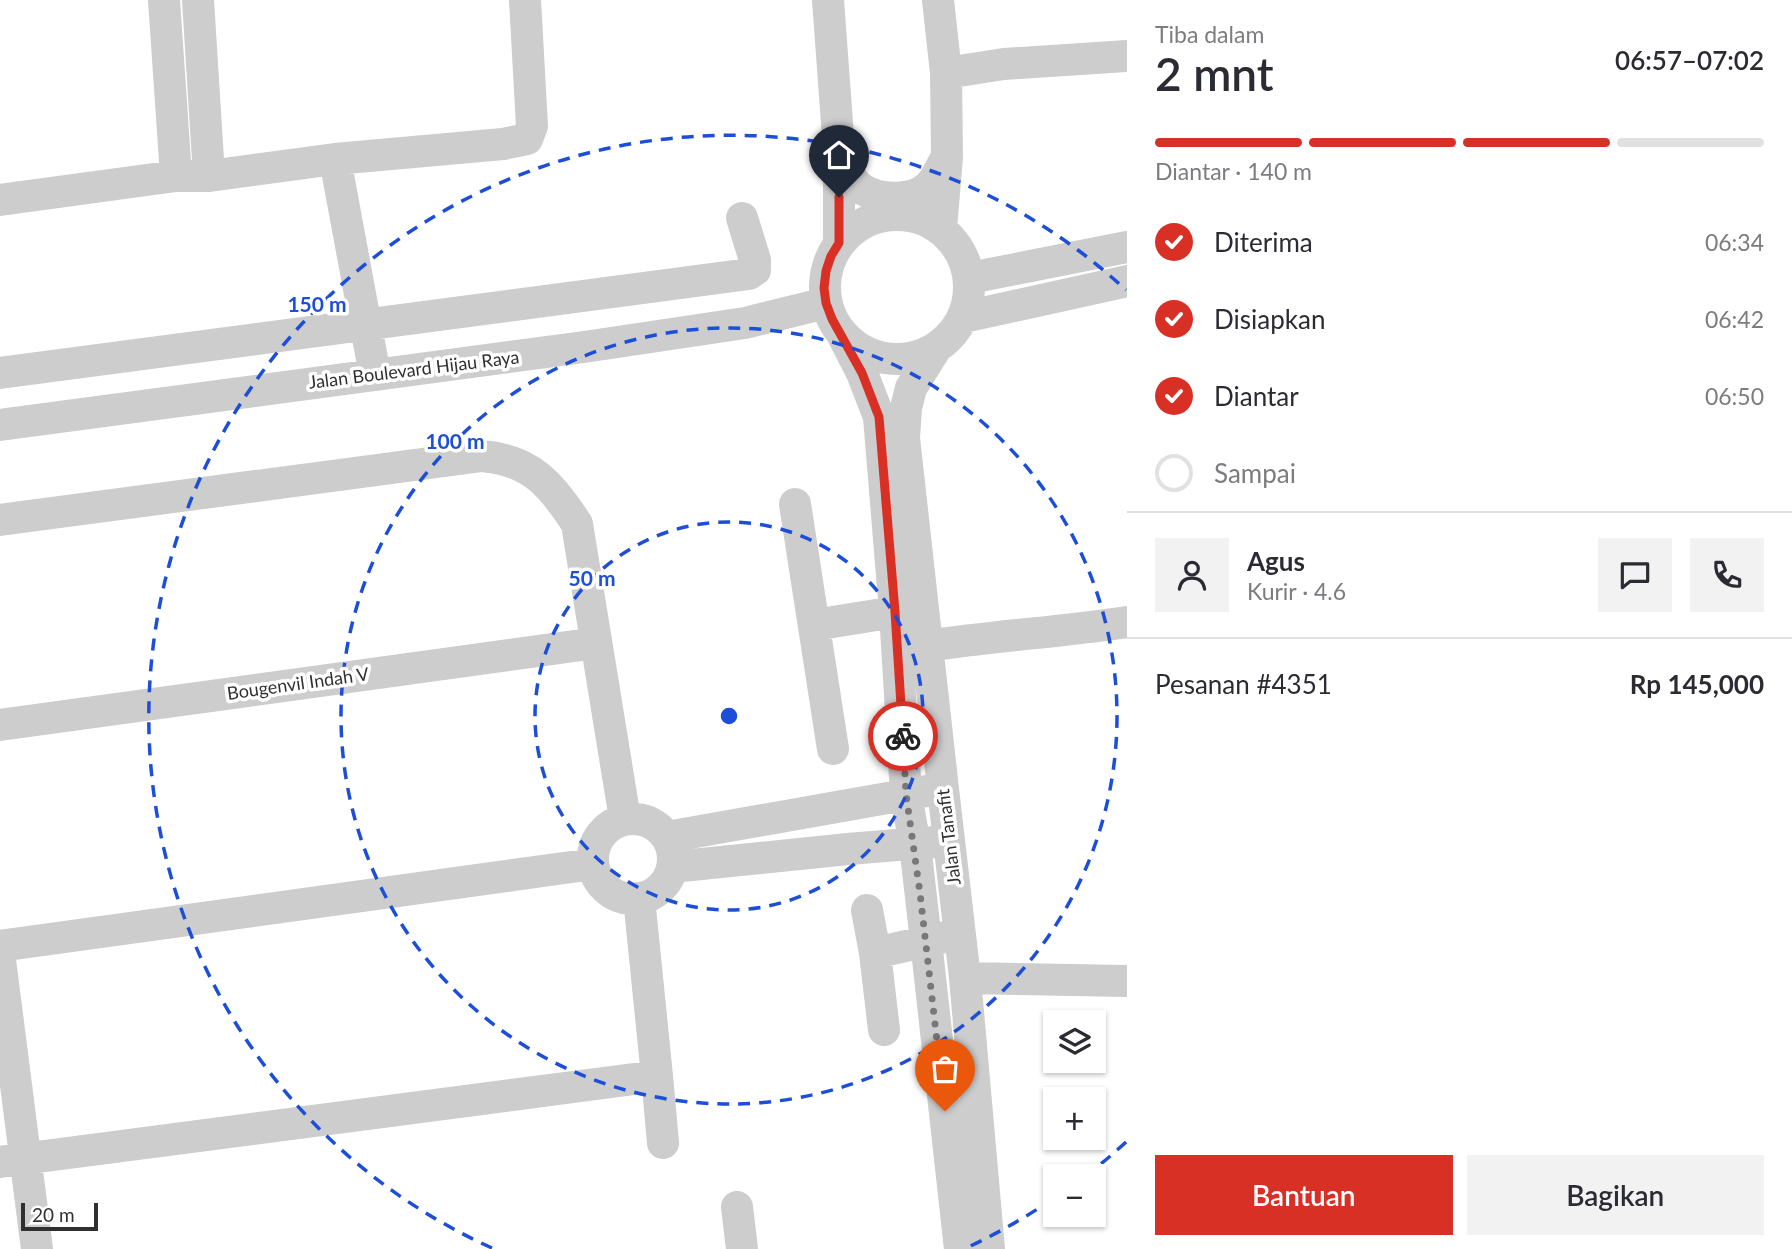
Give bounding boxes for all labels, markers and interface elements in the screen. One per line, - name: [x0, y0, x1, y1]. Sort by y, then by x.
- text: Tiba dalam: [1155, 20, 1264, 48]
- text: 06:57–07:02: [1615, 44, 1764, 76]
- text: 2 mnt: [1155, 46, 1274, 101]
- pin: [809, 125, 869, 197]
- icon: home: [820, 136, 858, 174]
- text: Diantar · 140 m: [1155, 157, 1312, 185]
- icon: check: [1155, 223, 1193, 261]
- text: Diterima: [1214, 226, 1313, 258]
- text: 06:34: [1705, 228, 1764, 256]
- text: 150 m: [287, 291, 347, 316]
- icon: check: [1155, 300, 1193, 338]
- text: Disiapkan: [1214, 303, 1325, 335]
- text: 06:42: [1705, 305, 1764, 333]
- street label: Jalan Boulevard Hijau Raya: [307, 345, 520, 393]
- icon: check: [1155, 377, 1193, 415]
- text: Diantar: [1214, 380, 1299, 412]
- text: 06:50: [1705, 382, 1764, 410]
- text: 100 m: [425, 428, 485, 453]
- text: Sampai: [1214, 457, 1296, 489]
- button: person: [1155, 538, 1229, 612]
- button: chat: [1598, 538, 1672, 612]
- button: phone: [1690, 538, 1764, 612]
- text: Agus: [1247, 545, 1305, 577]
- text: 50 m: [568, 565, 616, 590]
- text: Kurir · 4.6: [1247, 577, 1346, 605]
- street label: Bougenvil Indah V: [226, 662, 371, 704]
- text: Pesanan #4351: [1155, 668, 1332, 700]
- text: Rp 145,000: [1630, 668, 1764, 700]
- courier: [868, 701, 938, 771]
- centre of rings: [717, 704, 741, 728]
- icon: bike: [884, 717, 922, 755]
- street label: Jalan Tanafit: [931, 787, 965, 886]
- map controls: [1043, 1010, 1106, 1227]
- button: layers: [1043, 1010, 1106, 1073]
- pin: [915, 1039, 975, 1111]
- icon: bag: [926, 1050, 964, 1088]
- button: +: [1043, 1087, 1106, 1150]
- button: Bantuan: [1155, 1155, 1453, 1235]
- button: Bagikan: [1467, 1155, 1764, 1235]
- button: −: [1043, 1164, 1106, 1227]
- scale bar: [21, 1200, 98, 1232]
- text: 20 m: [32, 1203, 75, 1226]

